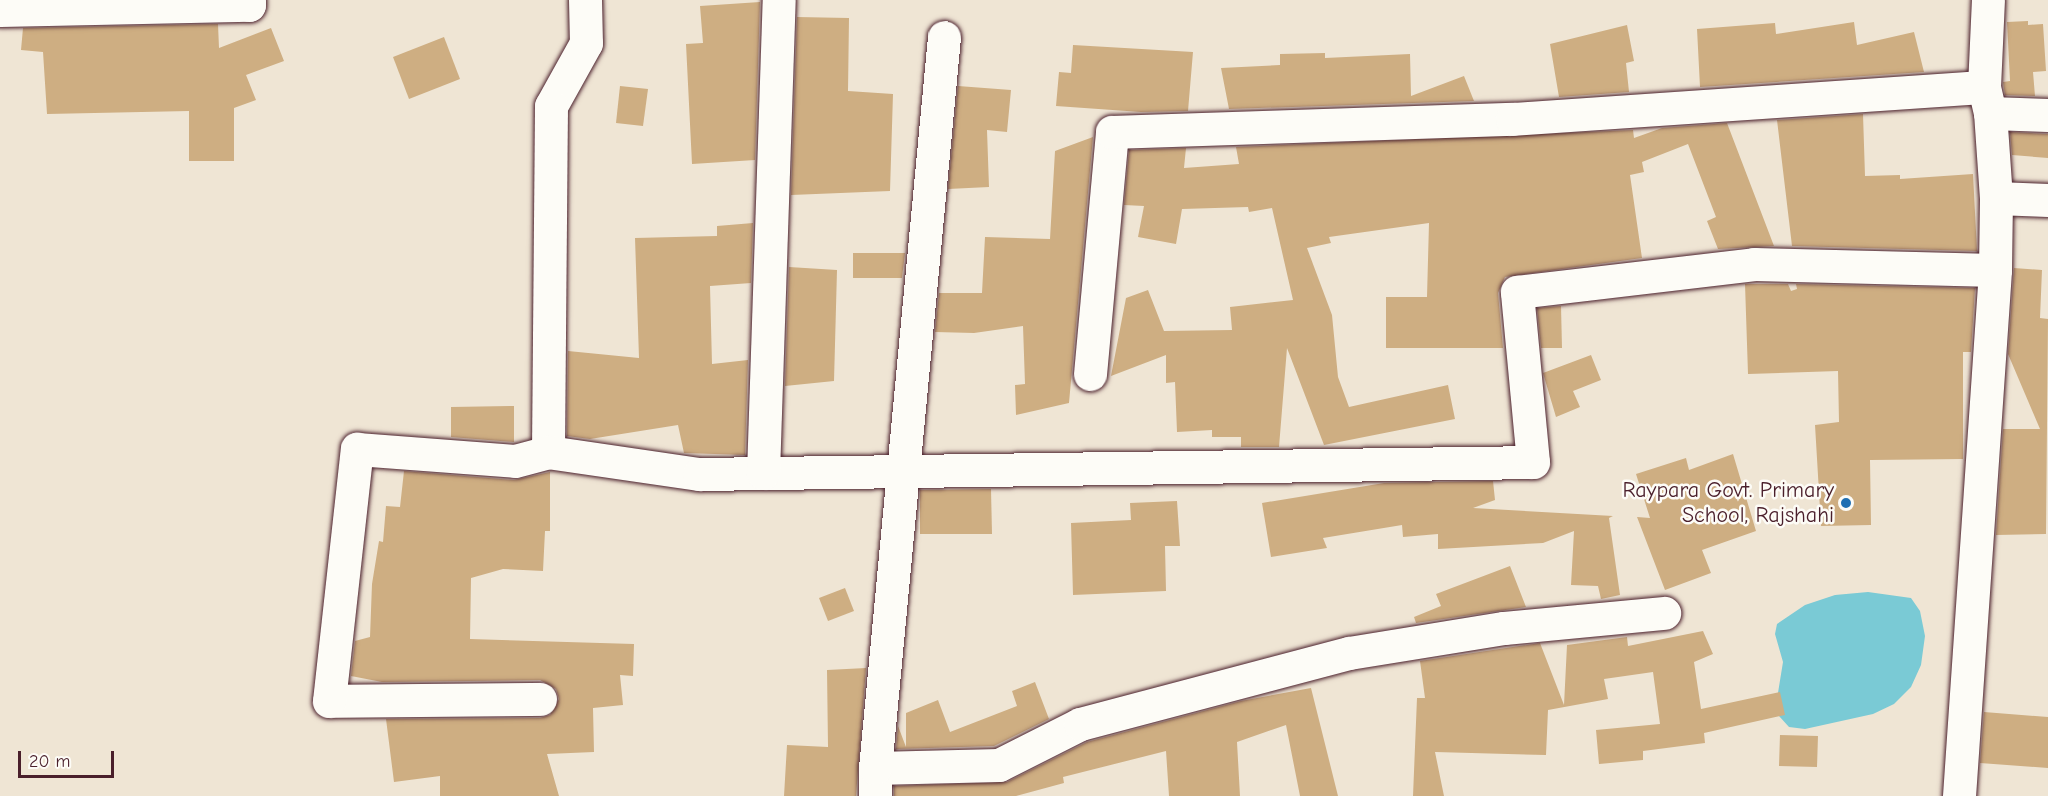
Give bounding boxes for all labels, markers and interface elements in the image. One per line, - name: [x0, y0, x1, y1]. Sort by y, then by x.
- place label: Raypara Govt. Primary School, Rajshahi: [1622, 477, 1834, 528]
- marker: Raypara Govt. Primary School, Rajshahi: [1839, 496, 1853, 510]
- scale bar: [21, 739, 117, 777]
- text: 20 m: [29, 751, 70, 772]

